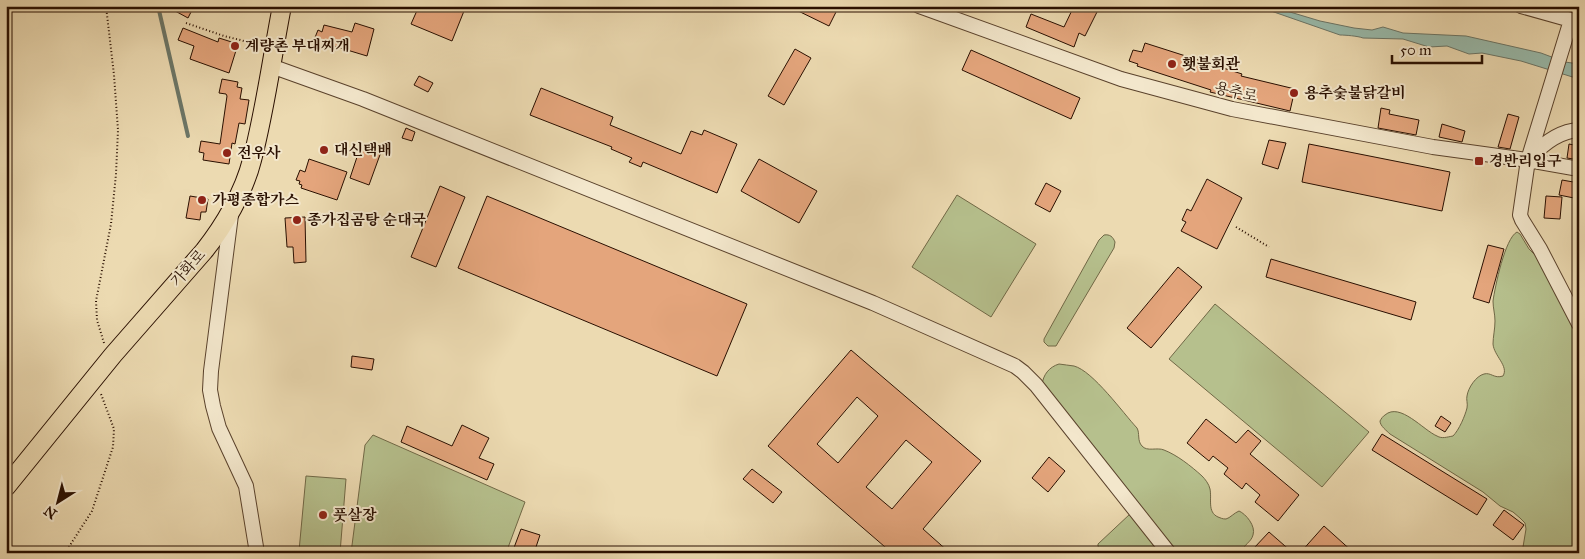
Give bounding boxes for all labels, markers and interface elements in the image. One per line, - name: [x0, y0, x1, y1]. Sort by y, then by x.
- scale bar: [1392, 32, 1482, 64]
- place label: 계량촌 부대찌개: [245, 37, 350, 55]
- marker: 계량촌 부대찌개: [229, 40, 241, 52]
- text: 50 m: [1400, 41, 1432, 59]
- place label: 횃불회관: [1182, 55, 1240, 73]
- marker: 횃불회관: [1166, 58, 1178, 70]
- street label: 용추로: [1213, 79, 1260, 105]
- place label: 용추숯불닭갈비: [1304, 84, 1405, 102]
- marker: 용추숯불닭갈비: [1288, 87, 1300, 99]
- place label: 대신택배: [334, 141, 392, 159]
- place label: 전우사: [237, 144, 281, 162]
- marker: 대신택배: [318, 144, 330, 156]
- marker: 전우사: [221, 147, 233, 159]
- place label: 경반리입구: [1489, 152, 1562, 170]
- marker: 경반리입구: [1473, 155, 1485, 167]
- place label: 가평종합가스: [212, 191, 299, 209]
- marker: 가평종합가스: [196, 194, 208, 206]
- place label: 종가집곰탕 순대국: [307, 211, 426, 229]
- marker: 종가집곰탕 순대국: [291, 214, 303, 226]
- street label: 가화로: [167, 245, 210, 290]
- north arrow: [32, 476, 82, 526]
- text: N: [41, 502, 60, 522]
- place label: 풋살장: [333, 506, 377, 524]
- marker: 풋살장: [317, 509, 329, 521]

